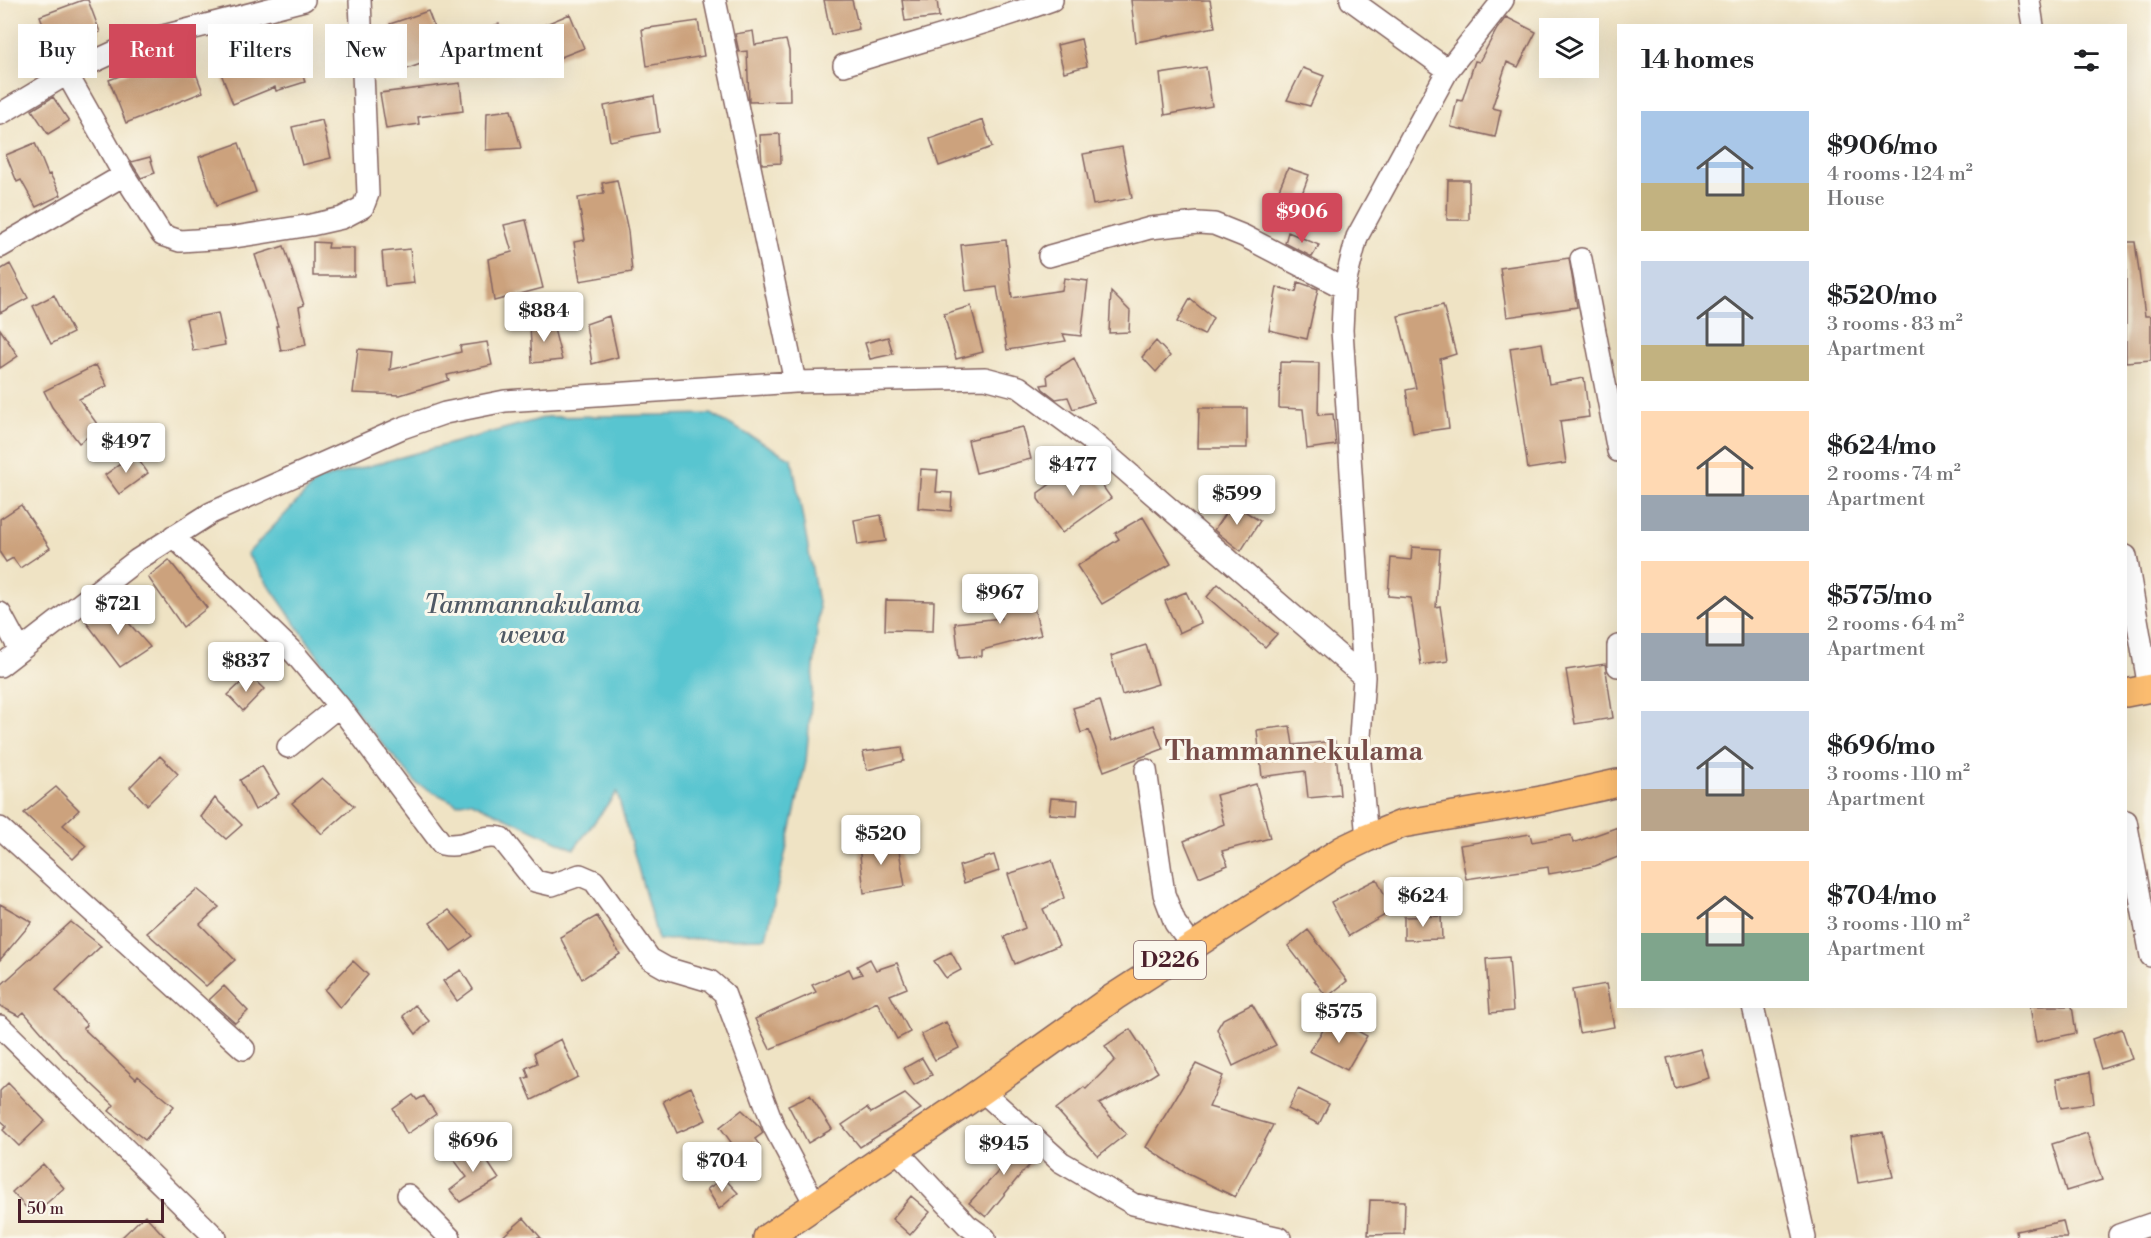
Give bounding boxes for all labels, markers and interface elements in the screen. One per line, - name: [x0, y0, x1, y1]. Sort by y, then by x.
- map controls: [1539, 18, 1599, 78]
- button: layers: [1539, 18, 1599, 78]
- chip: Buy: [18, 24, 97, 78]
- chip: Rent: [109, 24, 196, 78]
- chip: Filters: [208, 24, 313, 78]
- chip: New: [325, 24, 407, 78]
- chip: Apartment: [419, 24, 564, 78]
- text: 14 homes: [1641, 44, 1754, 76]
- icon: filters: [2070, 44, 2103, 77]
- text: $906/mo: [1827, 130, 1938, 162]
- icon: home: [1689, 135, 1761, 207]
- text: 4 rooms · 124 m²: [1827, 162, 1973, 187]
- text: House: [1827, 187, 1885, 212]
- pin: $906: [1266, 193, 1338, 244]
- text: $906: [1276, 200, 1328, 225]
- text: $520/mo: [1827, 280, 1938, 312]
- icon: home: [1689, 285, 1761, 357]
- pin: $884: [508, 292, 580, 343]
- text: $884: [518, 299, 570, 324]
- text: 3 rooms · 83 m²: [1827, 312, 1963, 337]
- text: Apartment: [1827, 337, 1925, 362]
- pin: $497: [90, 423, 162, 474]
- text: $497: [101, 430, 151, 455]
- text: $624/mo: [1827, 430, 1937, 462]
- icon: home: [1689, 435, 1761, 507]
- pin: $477: [1037, 446, 1109, 497]
- text: $477: [1049, 453, 1097, 478]
- text: 2 rooms · 74 m²: [1827, 462, 1961, 487]
- pin: $599: [1201, 475, 1273, 526]
- text: $599: [1212, 482, 1262, 507]
- text: Apartment: [1827, 487, 1925, 512]
- pin: $967: [964, 574, 1036, 625]
- text: $575/mo: [1827, 580, 1932, 612]
- text: $967: [976, 581, 1024, 606]
- pin: $721: [82, 585, 154, 636]
- icon: home: [1689, 585, 1761, 657]
- water label: Tammannakulama wewa: [424, 589, 641, 651]
- text: $721: [95, 592, 141, 617]
- text: 2 rooms · 64 m²: [1827, 612, 1964, 637]
- text: Apartment: [1827, 637, 1925, 662]
- pin: $837: [210, 642, 282, 693]
- text: $837: [222, 649, 270, 674]
- text: $696/mo: [1827, 730, 1936, 762]
- district label: Thammannekulama: [1165, 735, 1423, 769]
- icon: home: [1689, 735, 1761, 807]
- text: 3 rooms · 110 m²: [1827, 762, 1970, 787]
- text: Apartment: [1827, 787, 1925, 812]
- pin: $520: [845, 815, 917, 866]
- text: $520: [855, 822, 907, 847]
- pin: $624: [1387, 877, 1459, 928]
- text: $704/mo: [1827, 880, 1937, 912]
- text: $624: [1398, 884, 1448, 909]
- icon: home: [1689, 885, 1761, 957]
- text: 3 rooms · 110 m²: [1827, 912, 1970, 937]
- text: Apartment: [1827, 937, 1925, 962]
- road number: D226: [1134, 941, 1206, 979]
- pin: $575: [1303, 993, 1375, 1044]
- text: $575: [1315, 1000, 1363, 1025]
- pin: $696: [437, 1122, 509, 1173]
- pin: $945: [968, 1125, 1040, 1176]
- text: $696: [448, 1129, 498, 1154]
- text: $945: [979, 1132, 1029, 1157]
- pin: $704: [686, 1142, 758, 1193]
- text: $704: [697, 1149, 747, 1174]
- scale bar: [18, 1196, 164, 1224]
- text: 50 m: [27, 1199, 64, 1219]

